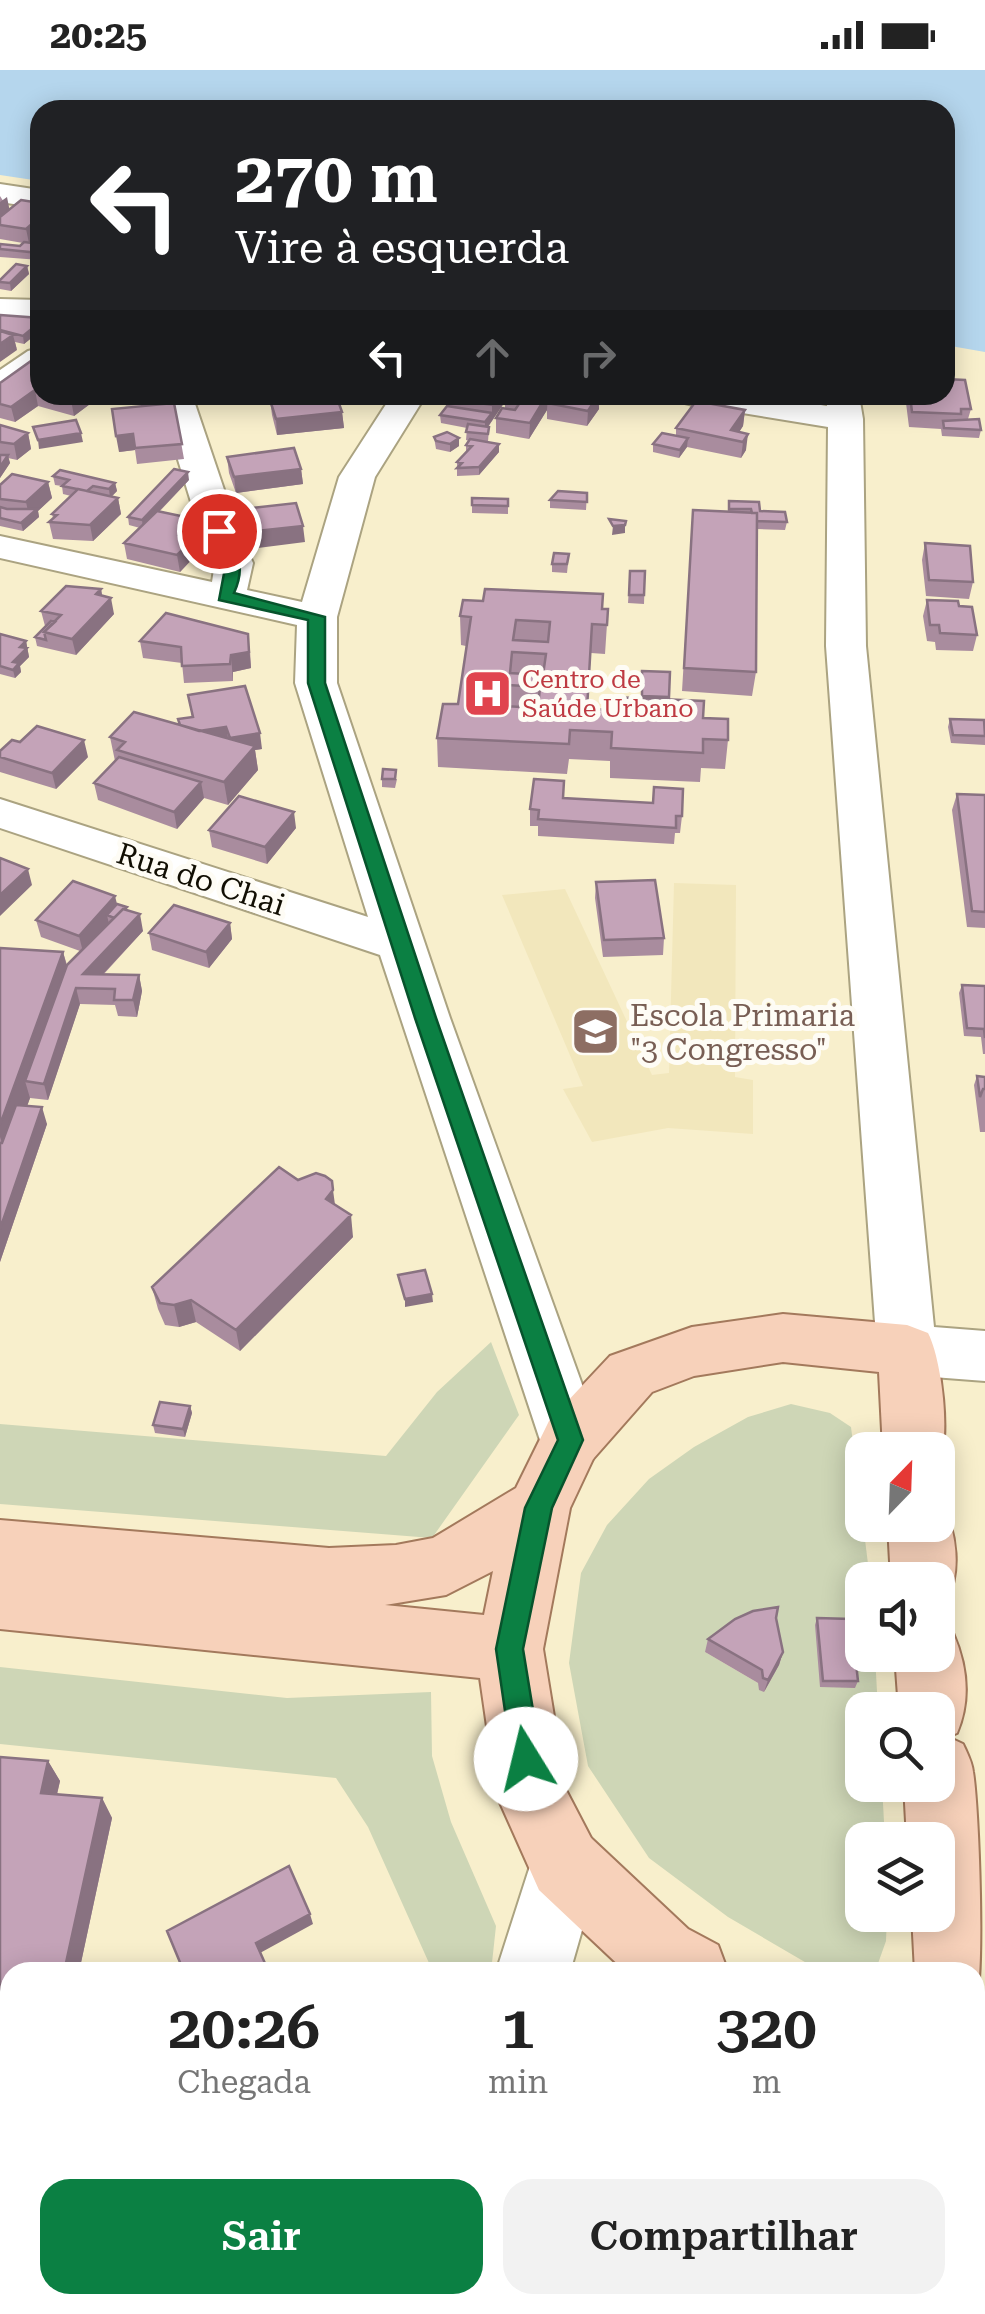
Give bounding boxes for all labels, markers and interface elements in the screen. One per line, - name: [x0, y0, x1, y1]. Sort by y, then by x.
- text: 20:25: [50, 13, 147, 57]
- text: 270 m: [235, 137, 438, 219]
- icon: left: [70, 140, 200, 270]
- text: Vire à esquerda: [235, 221, 569, 274]
- icon: left: [360, 330, 415, 385]
- icon: ahead: [465, 330, 520, 385]
- icon: right: [570, 330, 625, 385]
- pin: [177, 489, 262, 574]
- icon: arrive: [192, 504, 247, 559]
- place label: Centro de Saúde Urbano: [522, 665, 694, 723]
- hospital icon: Centro de Saúde Urbano: [461, 667, 513, 719]
- street label: Rua do Chai: [112, 835, 290, 923]
- place label: Escola Primaria "3 Congresso": [630, 998, 855, 1067]
- school or university icon: Escola Primaria "3 Congresso": [569, 1006, 621, 1058]
- north arrow: [845, 1432, 955, 1542]
- map controls: [845, 1432, 955, 1932]
- button: sound: [845, 1562, 955, 1672]
- button: search: [845, 1692, 955, 1802]
- position arrow: [474, 1707, 578, 1811]
- button: layers: [845, 1822, 955, 1932]
- text: 20:26: [168, 1992, 320, 2063]
- text: 1: [501, 1992, 535, 2063]
- text: 320: [716, 1992, 817, 2063]
- text: Chegada: [177, 2063, 311, 2101]
- text: min: [488, 2063, 548, 2101]
- text: m: [752, 2063, 781, 2101]
- button: Sair: [40, 2179, 483, 2294]
- button: Compartilhar: [503, 2179, 945, 2294]

